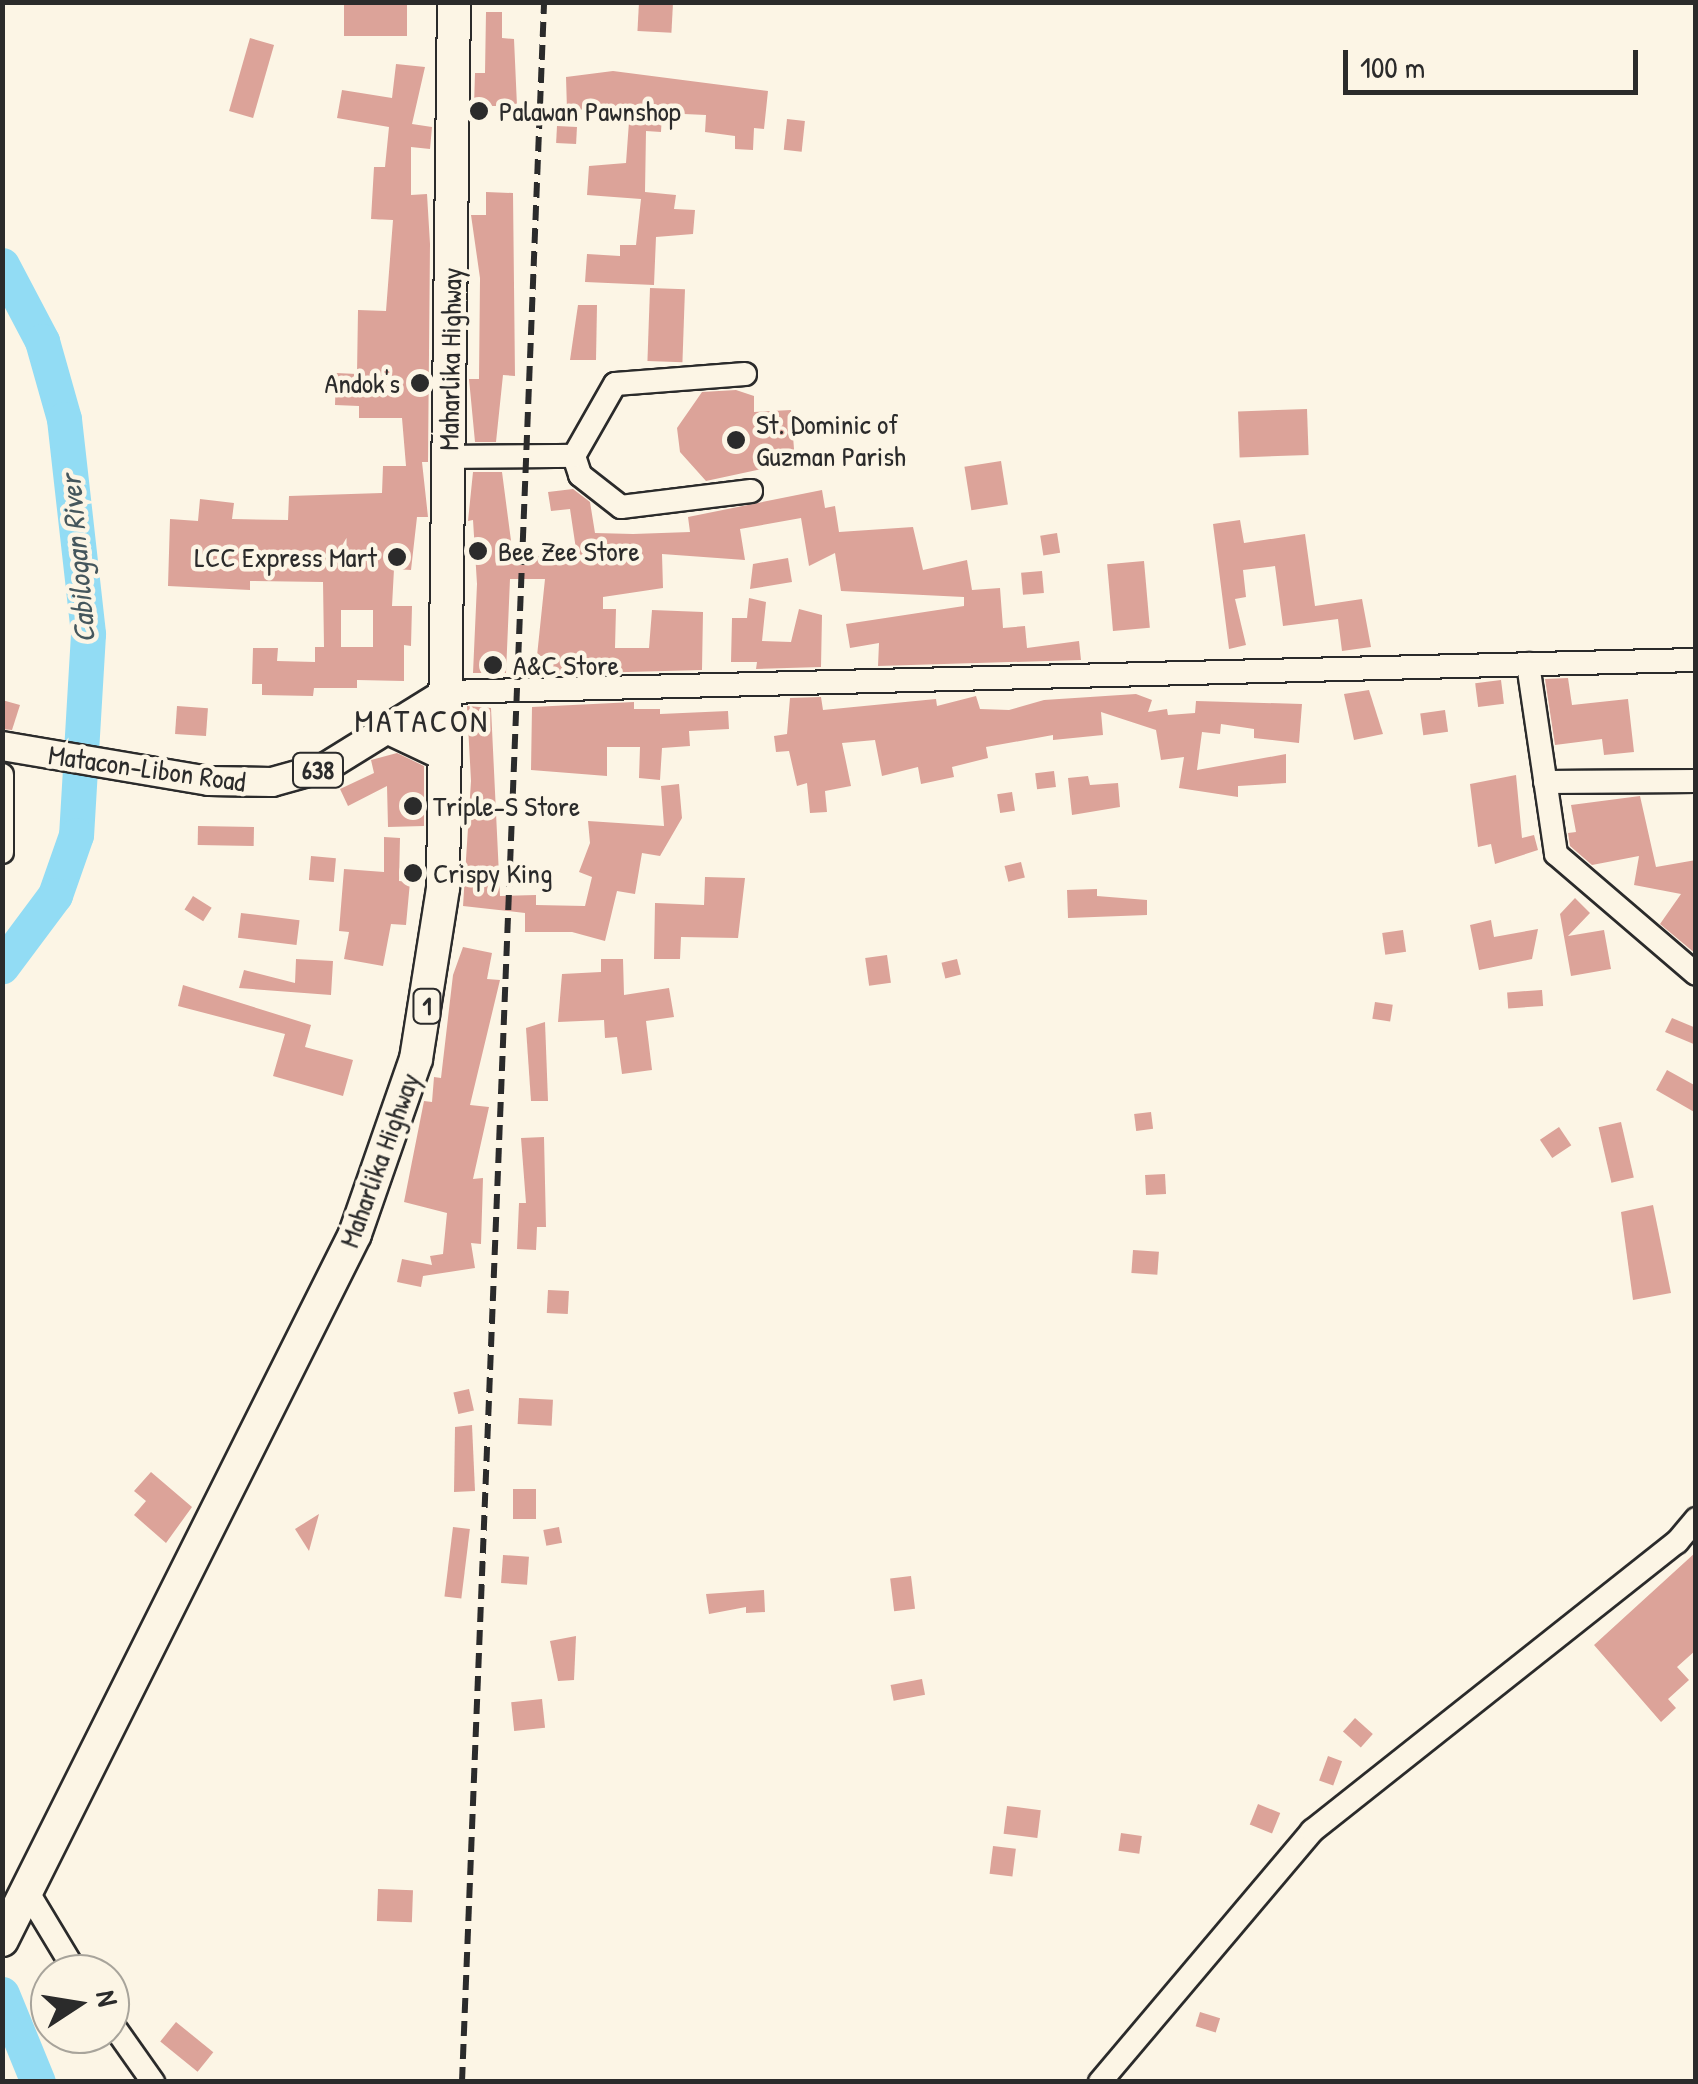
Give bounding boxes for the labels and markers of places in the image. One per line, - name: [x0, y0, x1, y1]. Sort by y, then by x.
- place label: Palawan Pawnshop: [499, 94, 681, 128]
- marker: Palawan Pawnshop: [468, 100, 490, 122]
- place label: Andok's: [324, 366, 400, 400]
- marker: Andok's: [409, 372, 431, 394]
- place label: St. Dominic of Guzman Parish: [756, 407, 906, 473]
- marker: St. Dominic of Guzman Parish: [725, 429, 747, 451]
- place label: Bee Zee Store: [498, 534, 640, 568]
- place label: LCC Express Mart: [195, 540, 377, 574]
- marker: Bee Zee Store: [467, 540, 489, 562]
- marker: LCC Express Mart: [386, 546, 408, 568]
- place label: A&C Store: [513, 648, 619, 682]
- marker: A&C Store: [482, 654, 504, 676]
- place label: Triple-S Store: [433, 789, 580, 823]
- marker: Triple-S Store: [402, 795, 424, 817]
- place label: Crispy King: [433, 856, 552, 890]
- marker: Crispy King: [402, 862, 424, 884]

